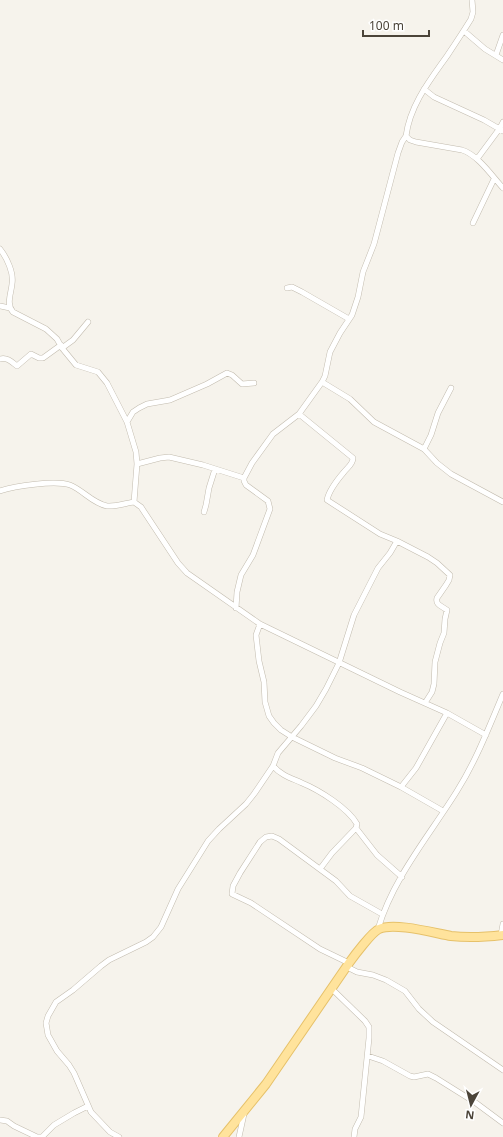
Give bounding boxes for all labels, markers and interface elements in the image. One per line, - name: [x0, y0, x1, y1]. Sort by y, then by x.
- scale bar: [363, 12, 429, 38]
- text: 100 m: [369, 17, 404, 34]
- north arrow: [451, 1085, 491, 1125]
- text: N: [464, 1107, 475, 1123]

